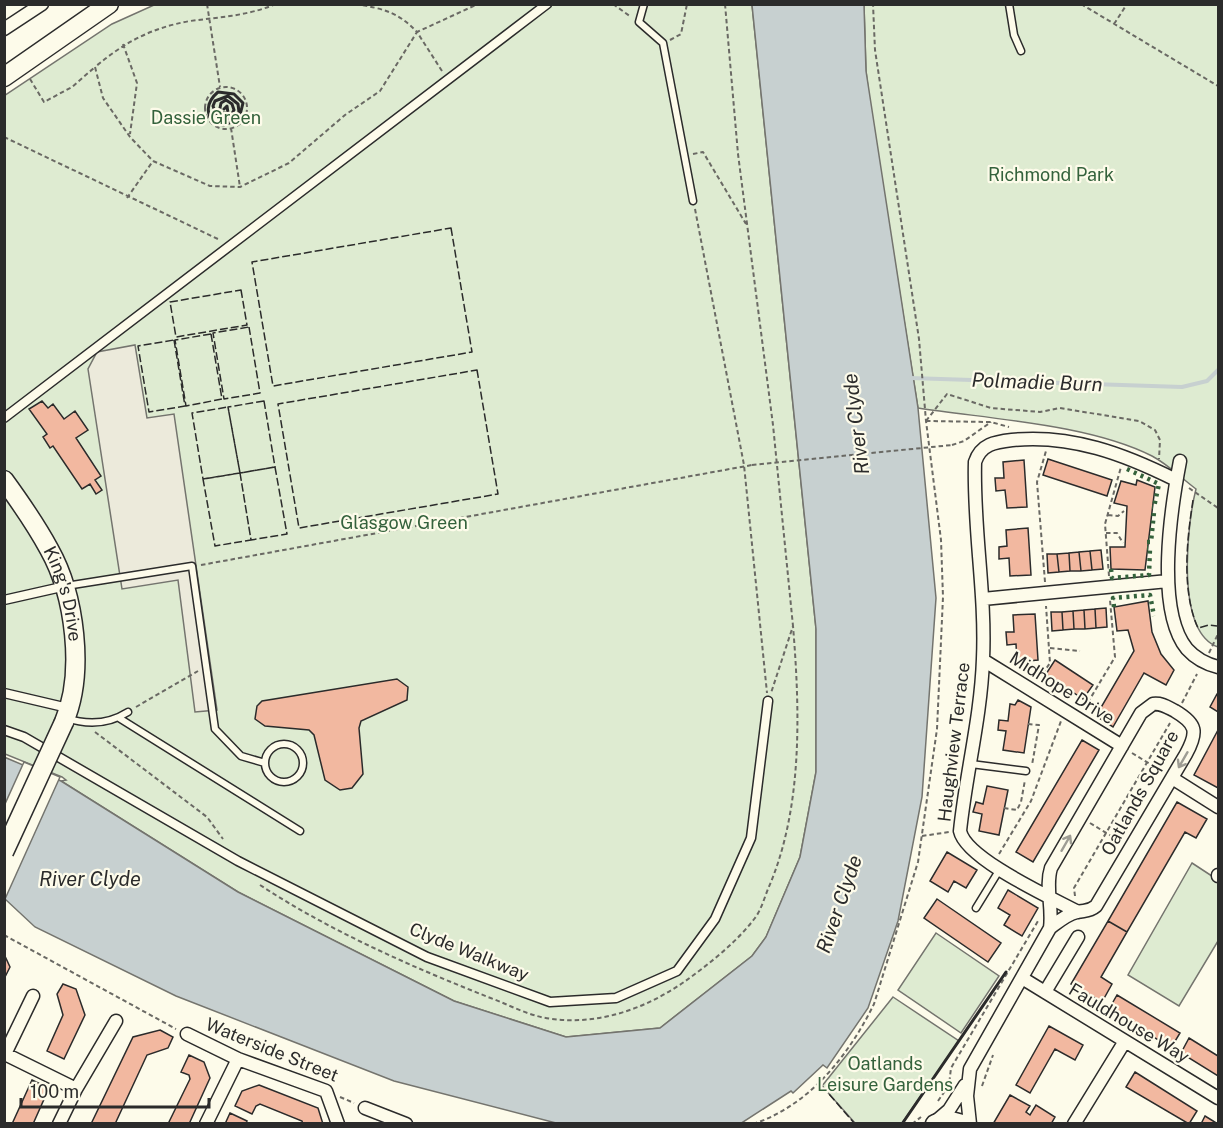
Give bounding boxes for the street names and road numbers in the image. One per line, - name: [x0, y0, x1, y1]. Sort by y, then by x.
- street label: King's Drive: [39, 542, 86, 642]
- street label: Midhope Drive: [1006, 647, 1119, 728]
- street label: Haughview Terrace: [933, 661, 974, 823]
- street label: Oatlands Square: [1097, 727, 1183, 859]
- street label: Clyde Walkway: [406, 918, 532, 985]
- street label: Fauldhouse Way: [1065, 978, 1194, 1067]
- street label: Waterside Street: [203, 1013, 342, 1086]

